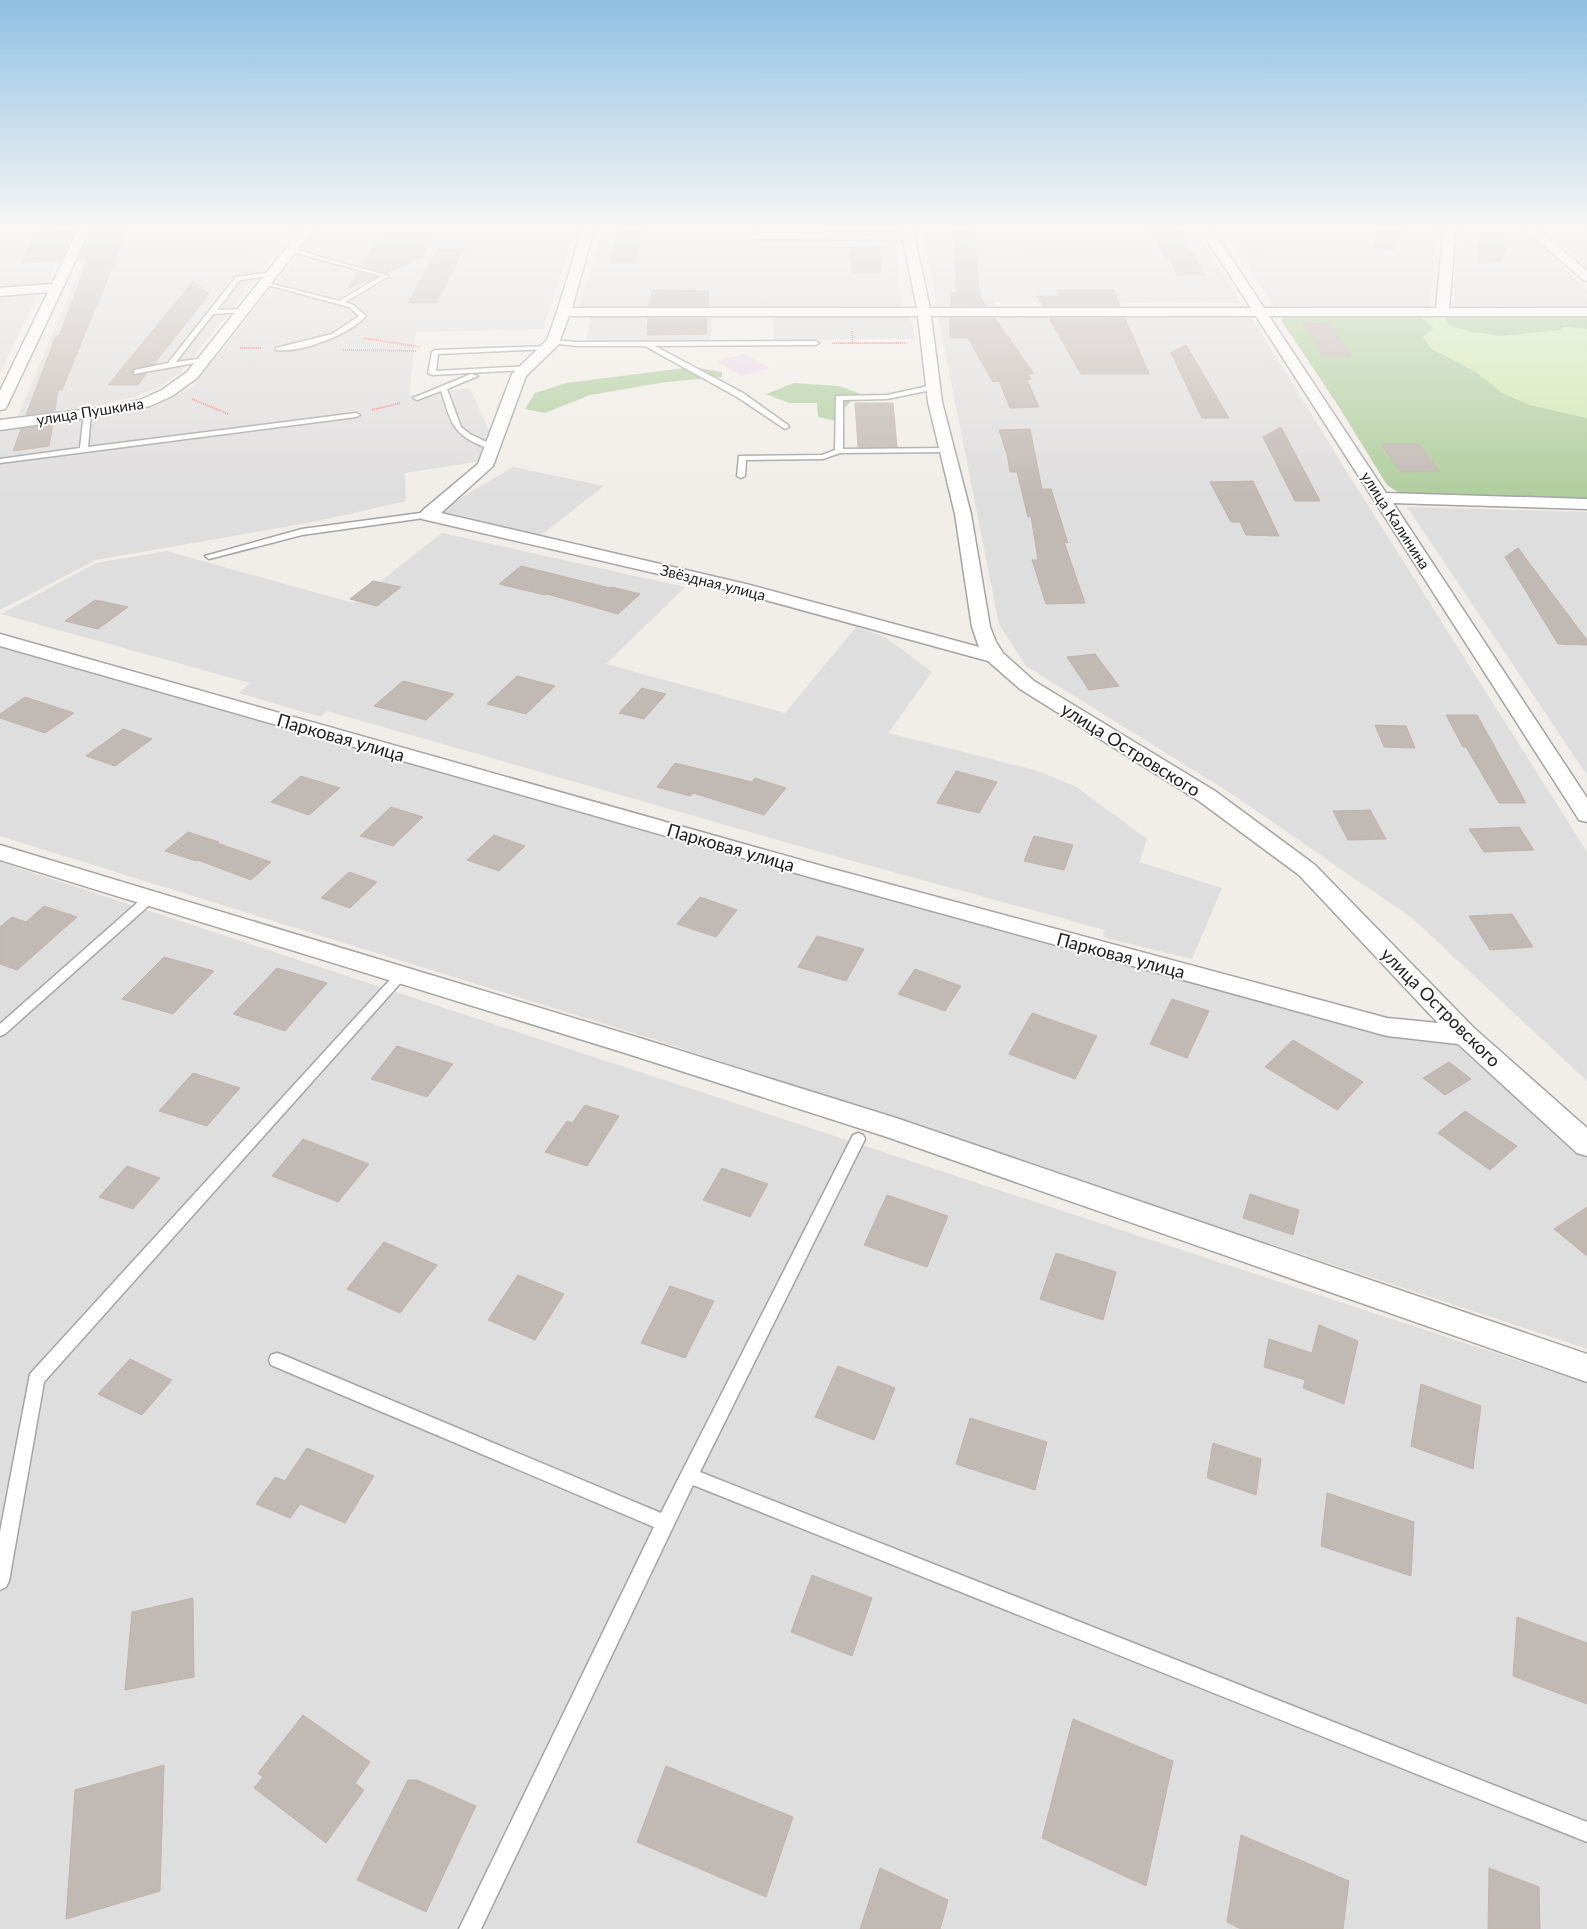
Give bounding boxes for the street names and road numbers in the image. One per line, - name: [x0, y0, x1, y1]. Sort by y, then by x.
- street label: улица Пушкина: [35, 394, 145, 428]
- street label: улица Калинина: [1358, 468, 1434, 572]
- street label: Звёздная улица: [658, 560, 768, 604]
- street label: улица Островского: [1057, 697, 1205, 801]
- street label: Парковая улица: [275, 708, 407, 766]
- street label: Парковая улица: [665, 818, 797, 876]
- street label: Парковая улица: [1055, 927, 1187, 983]
- street label: улица Островского: [1377, 943, 1505, 1071]

